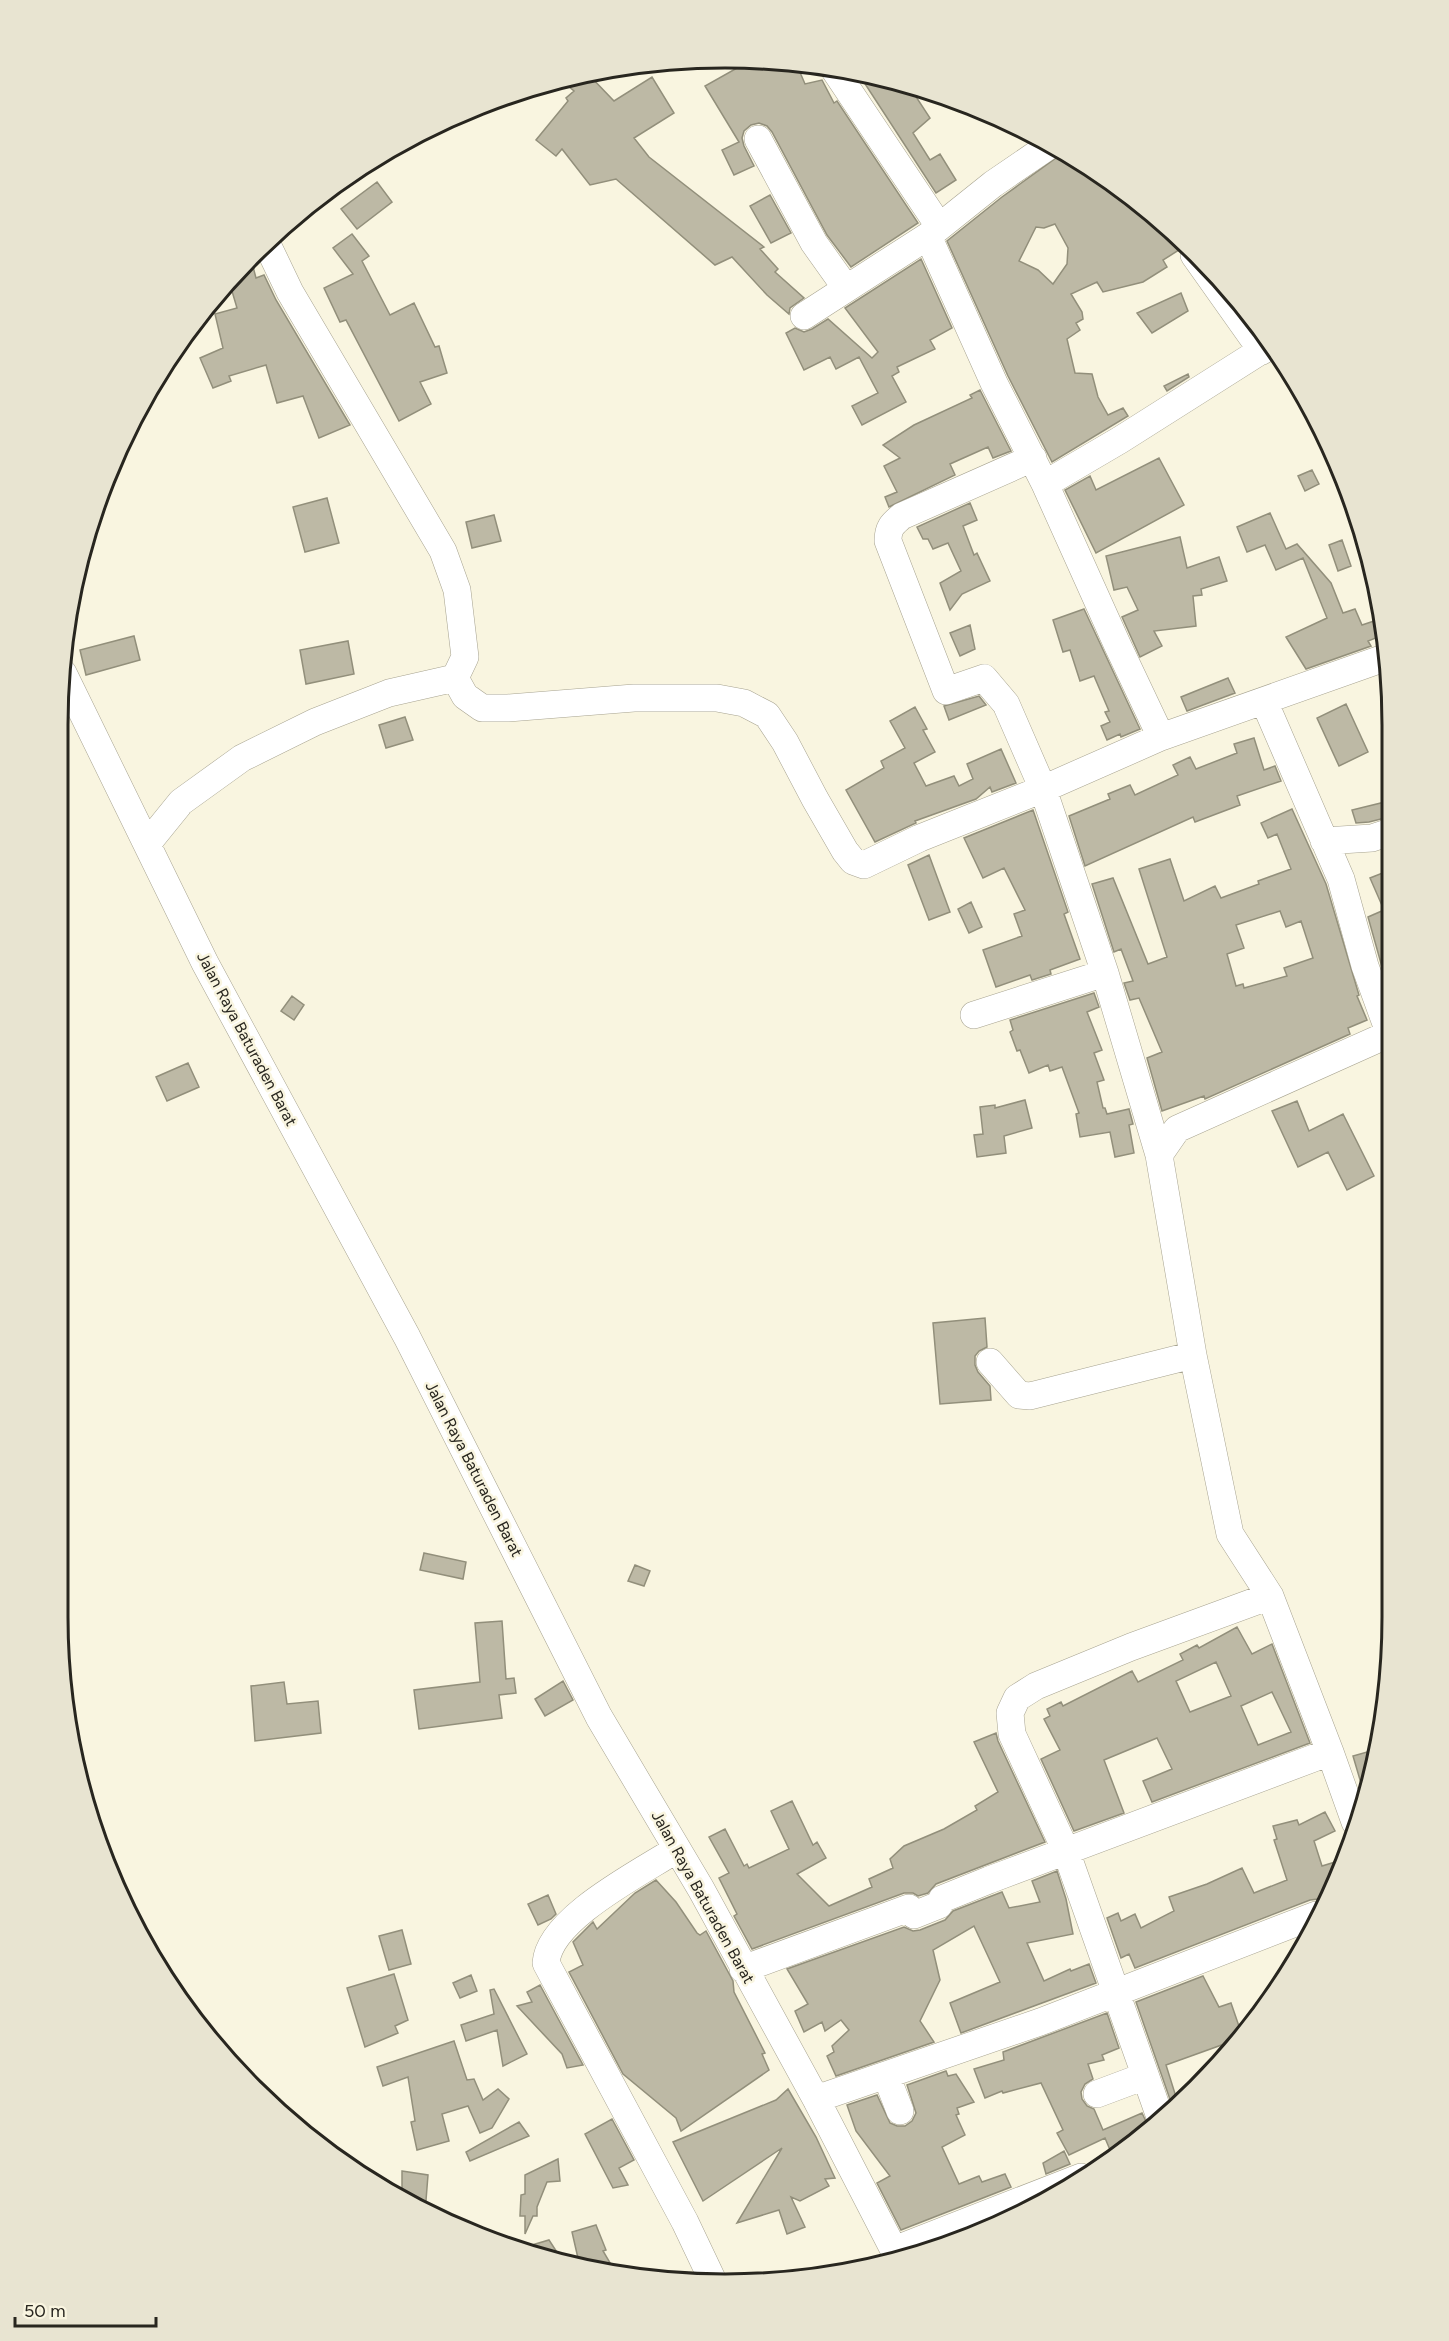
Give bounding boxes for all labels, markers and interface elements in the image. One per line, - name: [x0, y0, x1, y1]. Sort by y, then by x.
- street label: Jalan Raya Baturaden Barat: [193, 949, 301, 1129]
- street label: Jalan Raya Baturaden Barat: [421, 1378, 527, 1560]
- street label: Jalan Raya Baturaden Barat: [648, 1807, 758, 1987]
- scale bar: [15, 2290, 156, 2328]
- text: 50 m: [24, 2300, 66, 2322]

